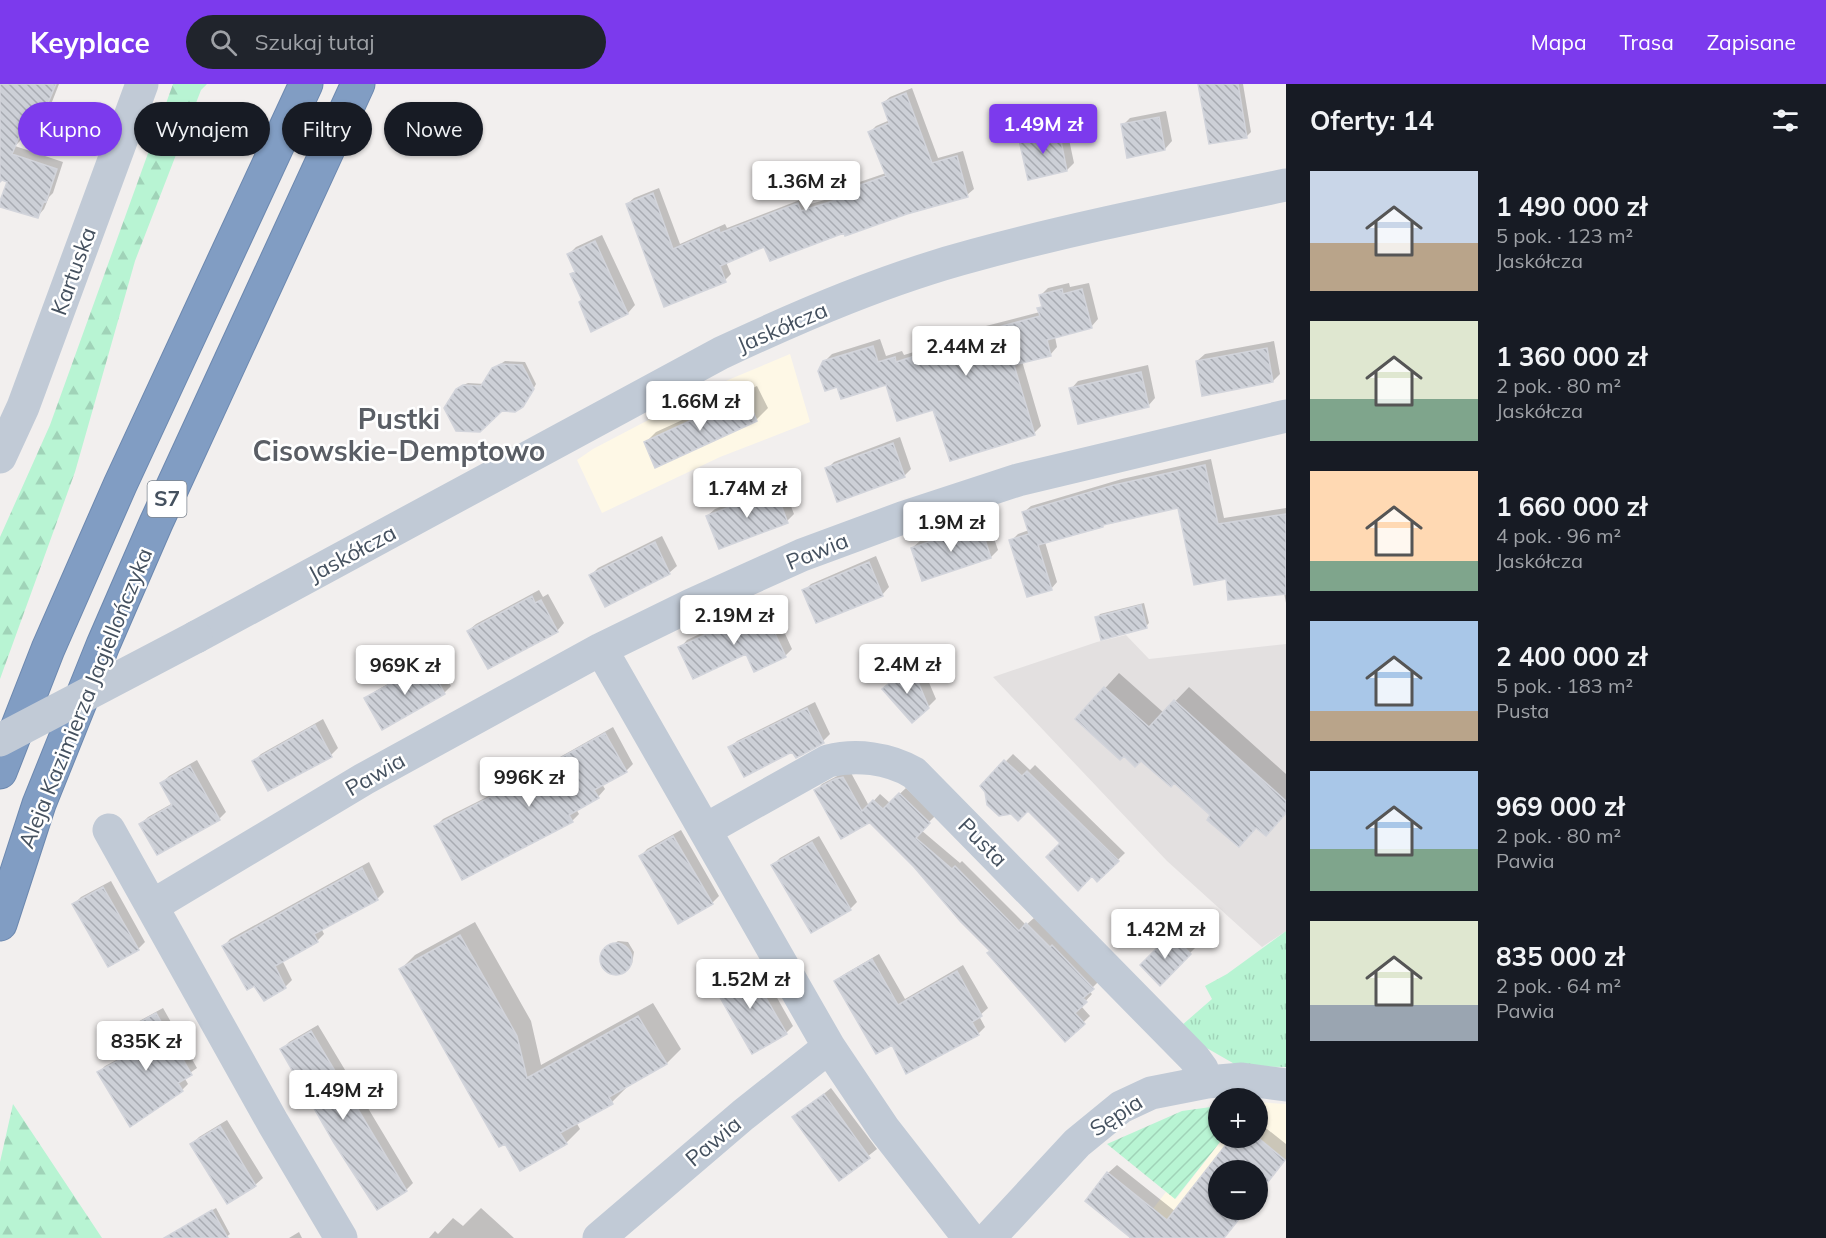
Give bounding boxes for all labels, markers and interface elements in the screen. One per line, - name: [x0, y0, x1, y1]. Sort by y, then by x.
- search box: [186, 15, 606, 69]
- text: Keyplace: [30, 25, 150, 60]
- icon: search: [207, 26, 240, 59]
- text: Szukaj tutaj: [255, 28, 375, 56]
- text: Mapa: [1531, 29, 1587, 55]
- text: Trasa: [1620, 29, 1674, 55]
- text: Zapisane: [1707, 29, 1796, 55]
- chip: Kupno: [18, 102, 122, 156]
- chip: Wynajem: [134, 102, 270, 156]
- chip: Filtry: [282, 102, 372, 156]
- chip: Nowe: [384, 102, 483, 156]
- pin: 1.49M zł: [981, 104, 1105, 155]
- text: Oferty: 14: [1310, 104, 1434, 137]
- icon: filters: [1769, 104, 1802, 137]
- text: 1.49M zł: [1003, 111, 1083, 136]
- pin: 1.36M zł: [744, 161, 868, 212]
- text: 1.36M zł: [766, 168, 846, 193]
- text: 1 490 000 zł: [1496, 190, 1647, 223]
- icon: home: [1358, 195, 1430, 267]
- street label: Kartuska: [44, 223, 102, 319]
- text: 5 pok. · 123 m²: [1496, 223, 1633, 248]
- text: Jaskółcza: [1496, 248, 1583, 273]
- street label: Jaskółcza: [733, 295, 831, 359]
- pin: 2.44M zł: [904, 326, 1028, 377]
- text: 2.44M zł: [926, 333, 1006, 358]
- text: 1 360 000 zł: [1496, 340, 1647, 373]
- icon: home: [1358, 345, 1430, 417]
- text: 2 pok. · 80 m²: [1496, 373, 1621, 398]
- pin: 1.66M zł: [638, 381, 762, 432]
- text: 1.66M zł: [660, 388, 740, 413]
- text: Jaskółcza: [1496, 398, 1583, 423]
- district label: Pustki Cisowskie-Demptowo: [253, 401, 545, 468]
- pin: 1.74M zł: [685, 468, 809, 519]
- text: 1.74M zł: [707, 475, 787, 500]
- road number: S7: [148, 481, 186, 517]
- text: 1 660 000 zł: [1496, 490, 1647, 523]
- icon: home: [1358, 495, 1430, 567]
- pin: 1.9M zł: [896, 502, 1006, 553]
- text: 1.9M zł: [917, 509, 985, 534]
- street label: Jaskółcza: [303, 518, 401, 588]
- text: 4 pok. · 96 m²: [1496, 523, 1621, 548]
- street label: Pawia: [782, 526, 852, 576]
- street label: Aleja Kazimierza Jagiellończyka: [12, 544, 158, 852]
- text: Jaskółcza: [1496, 548, 1583, 573]
- pin: 2.19M zł: [672, 595, 796, 646]
- text: 2.19M zł: [694, 602, 774, 627]
- text: 2 400 000 zł: [1496, 640, 1647, 673]
- pin: 2.4M zł: [852, 644, 962, 695]
- pin: 969K zł: [350, 645, 460, 696]
- icon: home: [1358, 645, 1430, 717]
- text: 2.4M zł: [873, 651, 941, 676]
- text: 969K zł: [370, 652, 440, 677]
- text: 5 pok. · 183 m²: [1496, 673, 1633, 698]
- text: Pusta: [1496, 698, 1549, 723]
- street label: Pawia: [340, 746, 410, 802]
- pin: 996K zł: [474, 757, 584, 808]
- text: 996K zł: [494, 764, 564, 789]
- text: 969 000 zł: [1496, 790, 1624, 823]
- icon: home: [1358, 795, 1430, 867]
- street label: Pusta: [952, 811, 1014, 873]
- text: 2 pok. · 80 m²: [1496, 823, 1621, 848]
- text: Pawia: [1496, 848, 1555, 873]
- pin: 1.42M zł: [1103, 909, 1227, 960]
- text: 1.42M zł: [1125, 916, 1205, 941]
- text: 835 000 zł: [1496, 940, 1624, 973]
- icon: home: [1358, 945, 1430, 1017]
- pin: 1.52M zł: [688, 959, 812, 1010]
- text: 1.52M zł: [710, 966, 790, 991]
- text: 2 pok. · 64 m²: [1496, 973, 1621, 998]
- text: Pawia: [1496, 998, 1555, 1023]
- pin: 835K zł: [91, 1021, 201, 1072]
- text: 835K zł: [111, 1028, 181, 1053]
- pin: 1.49M zł: [281, 1070, 405, 1121]
- text: 1.49M zł: [303, 1077, 383, 1102]
- street label: Sępia: [1084, 1088, 1148, 1142]
- map controls: [1208, 1088, 1268, 1220]
- button: +: [1208, 1088, 1268, 1148]
- street label: Pawia: [679, 1110, 747, 1172]
- button: −: [1208, 1160, 1268, 1220]

